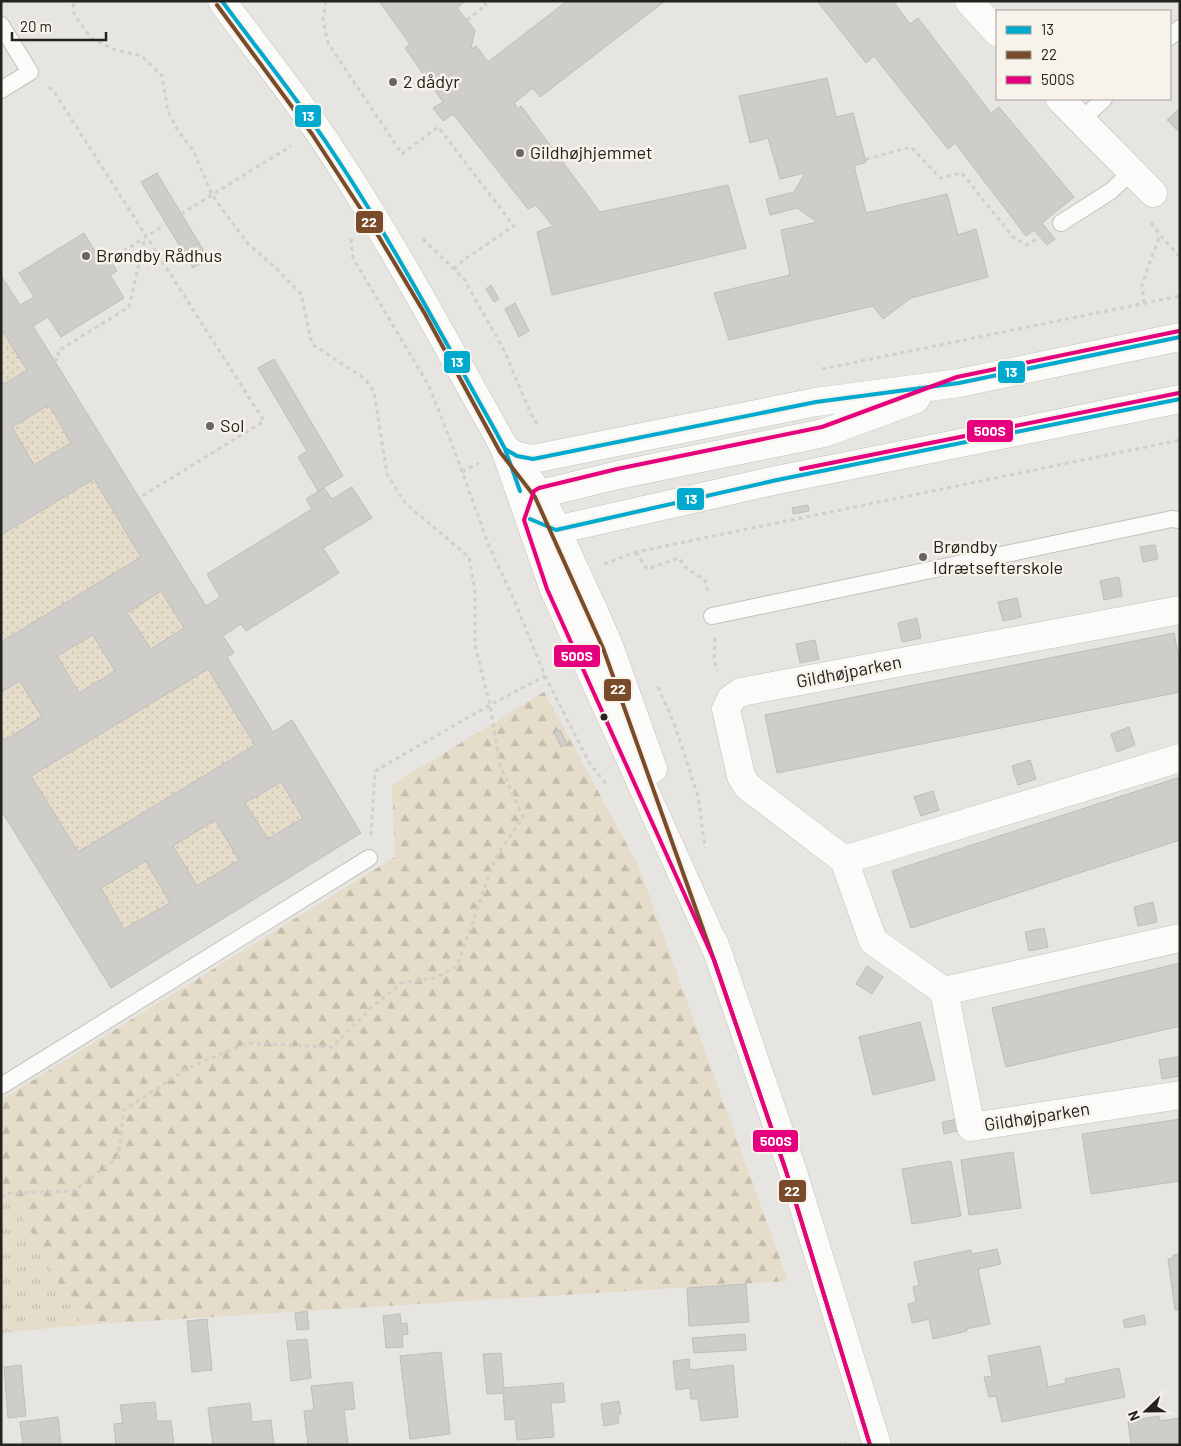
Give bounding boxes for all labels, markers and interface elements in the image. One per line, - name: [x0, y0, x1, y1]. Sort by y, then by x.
- scale bar: [12, 10, 106, 42]
- legend: [996, 10, 1171, 100]
- text: 20 m: [20, 17, 52, 35]
- text: 13: [1041, 20, 1054, 38]
- text: 22: [1041, 45, 1057, 63]
- place label: 2 dådyr: [403, 70, 460, 92]
- text: 500S: [1041, 70, 1074, 88]
- marker: 2 dådyr: [387, 76, 399, 88]
- line badge: 13: [294, 104, 322, 128]
- text: 13: [302, 107, 314, 124]
- place label: Gildhøjhjemmet: [530, 141, 652, 163]
- marker: Gildhøjhjemmet: [514, 147, 526, 159]
- line badge: 22: [355, 210, 384, 234]
- text: 22: [361, 213, 377, 230]
- place label: Brøndby Rådhus: [96, 244, 222, 266]
- marker: Brøndby Rådhus: [80, 250, 92, 262]
- line badge: 13: [443, 350, 471, 374]
- text: 13: [451, 353, 463, 370]
- line badge: 13: [997, 360, 1026, 384]
- text: 13: [1005, 363, 1017, 380]
- place label: Sol: [220, 414, 244, 436]
- line badge: 500S: [966, 419, 1014, 443]
- marker: Sol: [204, 420, 216, 432]
- text: 500S: [974, 422, 1006, 439]
- line badge: 13: [676, 487, 705, 511]
- text: 13: [685, 490, 697, 507]
- place label: Brøndby Idrætsefterskole: [933, 535, 1063, 578]
- marker: Brøndby Idrætsefterskole: [917, 551, 929, 563]
- line badge: 500S: [553, 644, 601, 668]
- text: 500S: [561, 647, 593, 664]
- street label: Gildhøjparken: [794, 650, 903, 692]
- line badge: 22: [603, 678, 632, 702]
- text: 22: [610, 680, 626, 697]
- unlabelled marker: [599, 712, 609, 722]
- street label: Gildhøjparken: [982, 1097, 1091, 1135]
- line badge: 500S: [752, 1129, 799, 1153]
- text: 500S: [760, 1132, 792, 1149]
- line badge: 22: [778, 1179, 807, 1203]
- text: 22: [784, 1182, 800, 1199]
- north arrow: [1121, 1386, 1171, 1436]
- text: N: [1124, 1409, 1143, 1424]

